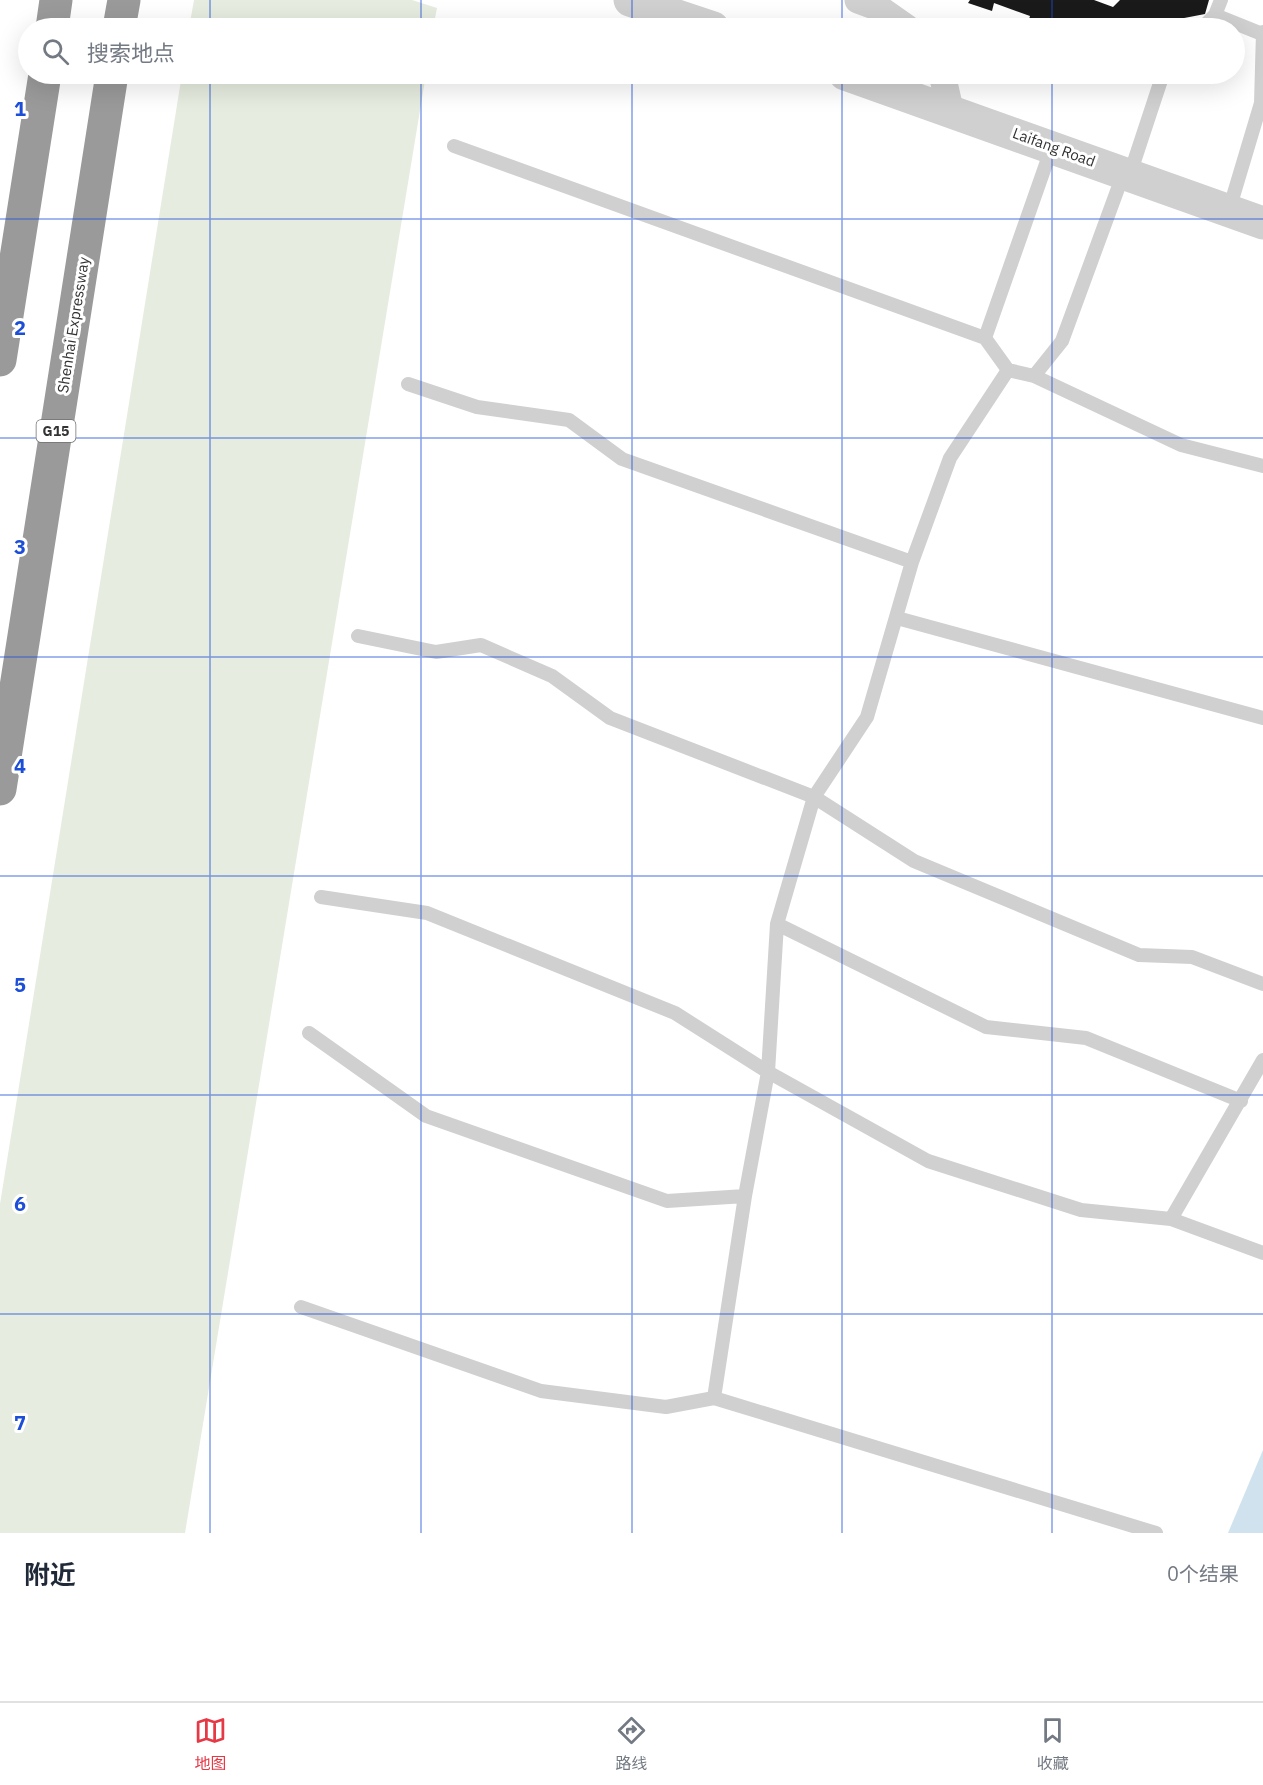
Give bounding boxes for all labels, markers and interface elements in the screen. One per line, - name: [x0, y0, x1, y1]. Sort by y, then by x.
- search box: [18, 18, 1245, 84]
- icon: search: [39, 35, 72, 68]
- text: 搜索地点: [87, 38, 175, 67]
- text: 1: [14, 95, 26, 122]
- street label: Laifang Road: [1010, 123, 1098, 171]
- street label: Shenhai Expressway: [53, 255, 93, 394]
- text: 2: [14, 314, 26, 341]
- road number: G15: [36, 420, 76, 442]
- text: 3: [14, 533, 26, 560]
- text: 4: [14, 752, 26, 779]
- text: 5: [14, 971, 26, 998]
- text: 6: [14, 1190, 26, 1217]
- text: 7: [14, 1409, 26, 1436]
- text: 附近: [24, 1557, 76, 1591]
- text: 0个结果: [1167, 1560, 1239, 1587]
- tab: 地图: [194, 1714, 227, 1774]
- tab: 路线: [615, 1714, 648, 1774]
- tab: 收藏: [1036, 1714, 1069, 1774]

